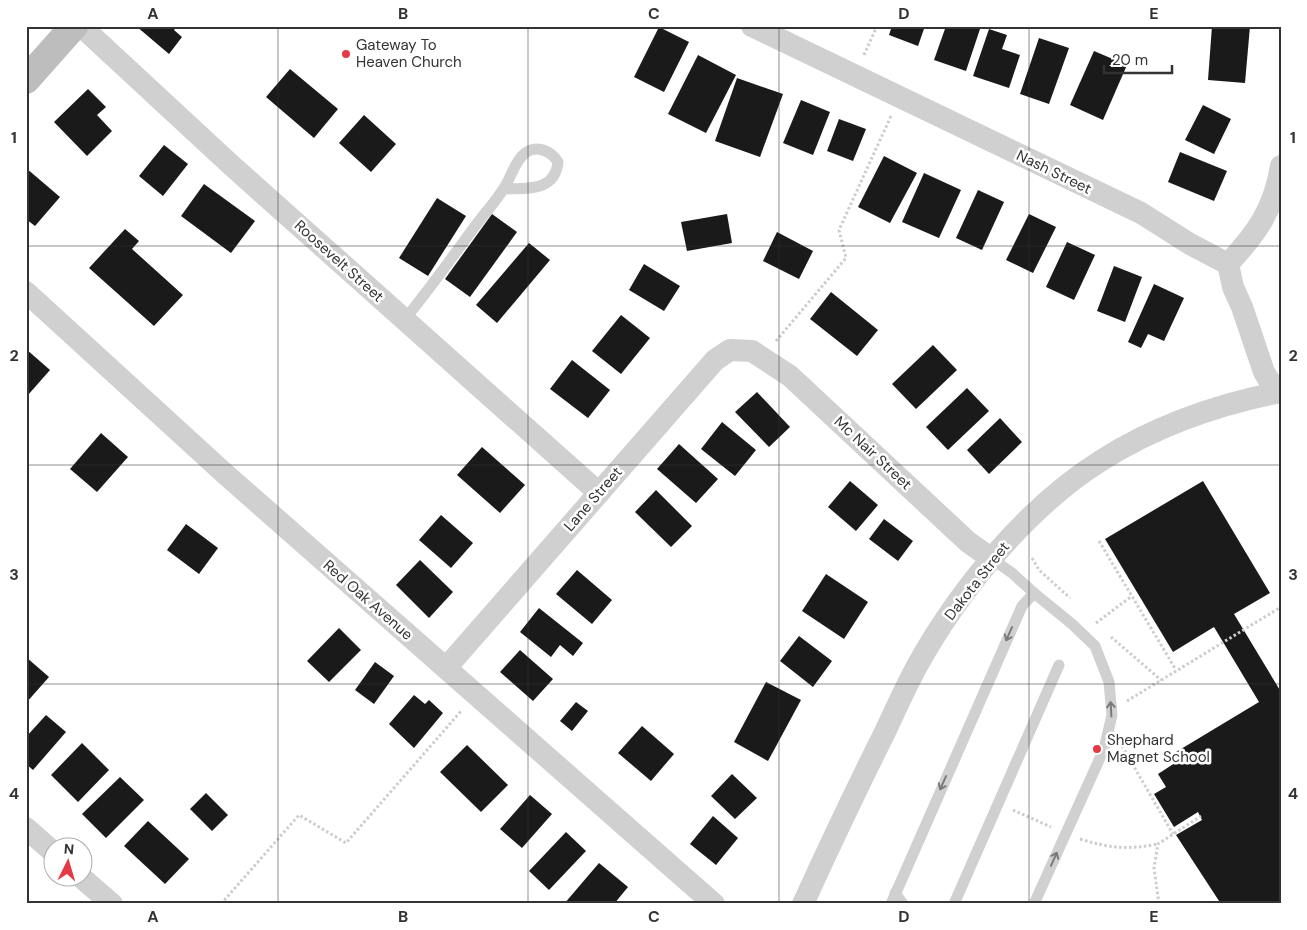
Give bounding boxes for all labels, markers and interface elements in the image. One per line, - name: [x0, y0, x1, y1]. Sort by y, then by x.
- text: A: [147, 3, 159, 24]
- text: B: [398, 3, 408, 24]
- text: C: [648, 3, 660, 24]
- text: D: [898, 3, 910, 24]
- text: E: [1149, 3, 1159, 24]
- place label: Gateway To Heaven Church: [356, 35, 462, 72]
- scale bar: [1104, 42, 1172, 74]
- marker: Gateway To Heaven Church: [340, 48, 352, 60]
- text: 20 m: [1112, 50, 1148, 70]
- text: 1: [11, 127, 17, 148]
- text: 1: [1290, 127, 1296, 148]
- street label: Nash Street: [1013, 145, 1095, 199]
- street label: Roosevelt Street: [290, 216, 388, 307]
- text: 2: [9, 345, 19, 366]
- text: 2: [1288, 345, 1298, 366]
- street label: Mc Nair Street: [830, 412, 916, 494]
- street label: Lane Street: [559, 462, 627, 536]
- street label: Dakota Street: [940, 537, 1014, 624]
- street label: Red Oak Avenue: [319, 555, 417, 645]
- text: 3: [9, 564, 19, 585]
- text: 3: [1288, 564, 1298, 585]
- one-way arrow: [1003, 626, 1013, 641]
- one-way arrow: [1107, 701, 1116, 717]
- place label: Shephard Magnet School: [1107, 730, 1210, 767]
- marker: Shephard Magnet School: [1091, 743, 1103, 755]
- one-way arrow: [938, 775, 948, 790]
- text: 4: [9, 783, 19, 804]
- text: 4: [1288, 783, 1298, 804]
- north arrow: [42, 838, 92, 888]
- text: N: [63, 840, 75, 858]
- one-way arrow: [1049, 852, 1059, 867]
- text: A: [147, 906, 159, 927]
- text: B: [398, 906, 408, 927]
- text: C: [648, 906, 660, 927]
- text: D: [898, 906, 910, 927]
- text: E: [1149, 906, 1159, 927]

